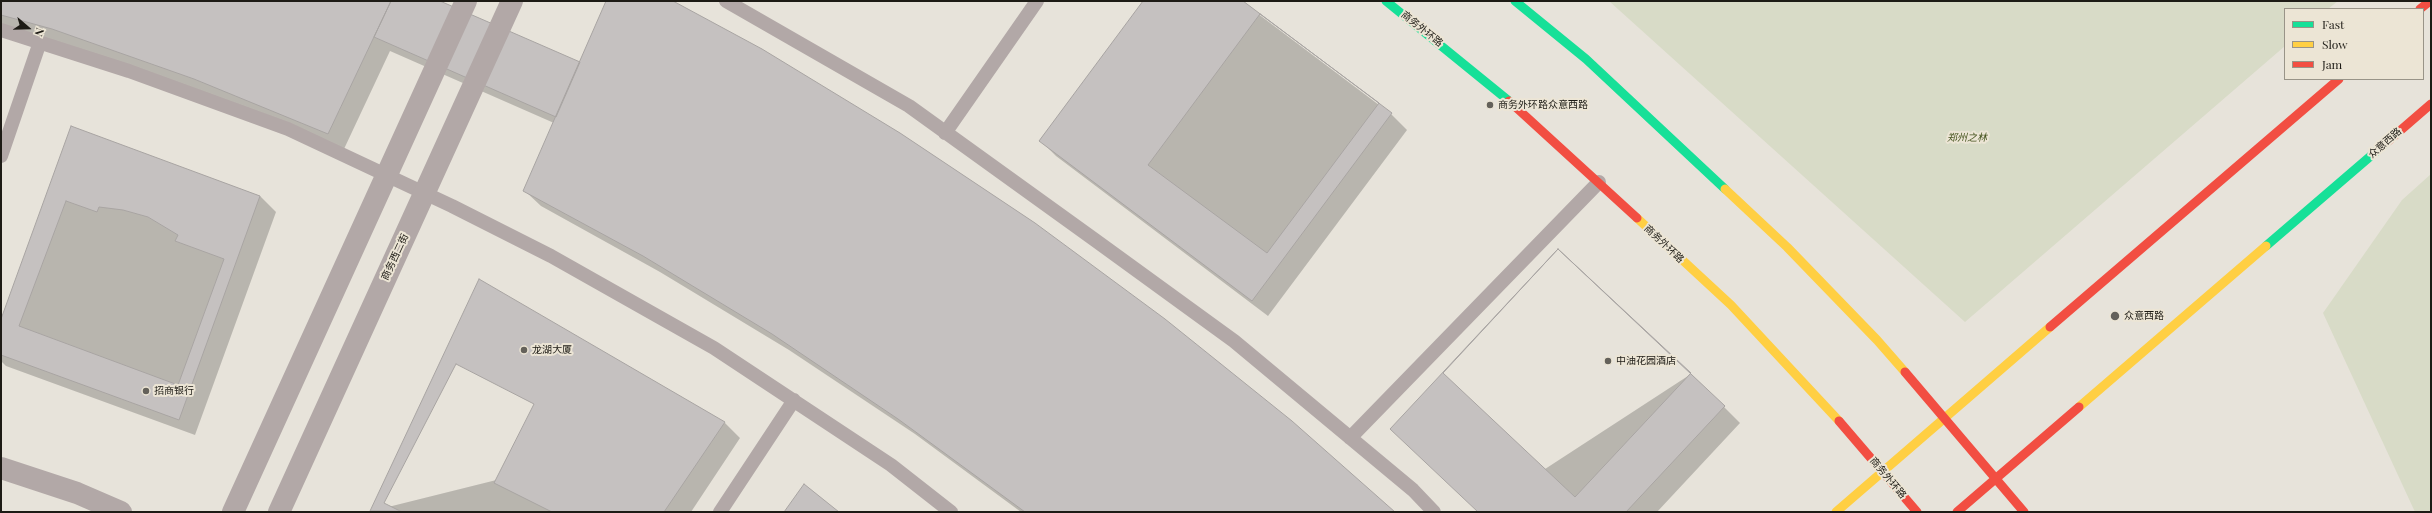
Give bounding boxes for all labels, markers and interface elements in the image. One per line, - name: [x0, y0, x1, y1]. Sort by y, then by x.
- north arrow: [8, 8, 48, 48]
- legend: [2284, 8, 2424, 80]
- street label: 商务外环路: [1399, 9, 1445, 49]
- text: Fast: [2322, 16, 2344, 32]
- text: N: [31, 26, 48, 39]
- text: Slow: [2322, 36, 2348, 52]
- text: Jam: [2322, 56, 2342, 72]
- place label: 商务外环路众意西路: [1498, 99, 1588, 111]
- marker: 商务外环路众意西路: [1485, 100, 1495, 110]
- street label: 众意西路: [2366, 125, 2404, 161]
- park label: 郑州之林: [1947, 132, 1987, 144]
- street label: 商务外环路: [1642, 223, 1686, 265]
- street label: 商务西二街: [379, 232, 411, 282]
- marker: 众意西路: [2109, 310, 2121, 322]
- place label: 众意西路: [2124, 310, 2164, 322]
- place label: 龙湖大厦: [532, 344, 572, 356]
- marker: 龙湖大厦: [519, 345, 529, 355]
- place label: 中油花园酒店: [1616, 355, 1676, 367]
- marker: 中油花园酒店: [1603, 356, 1613, 366]
- place label: 招商银行: [154, 385, 194, 397]
- marker: 招商银行: [141, 386, 151, 396]
- street label: 商务外环路: [1867, 455, 1909, 501]

